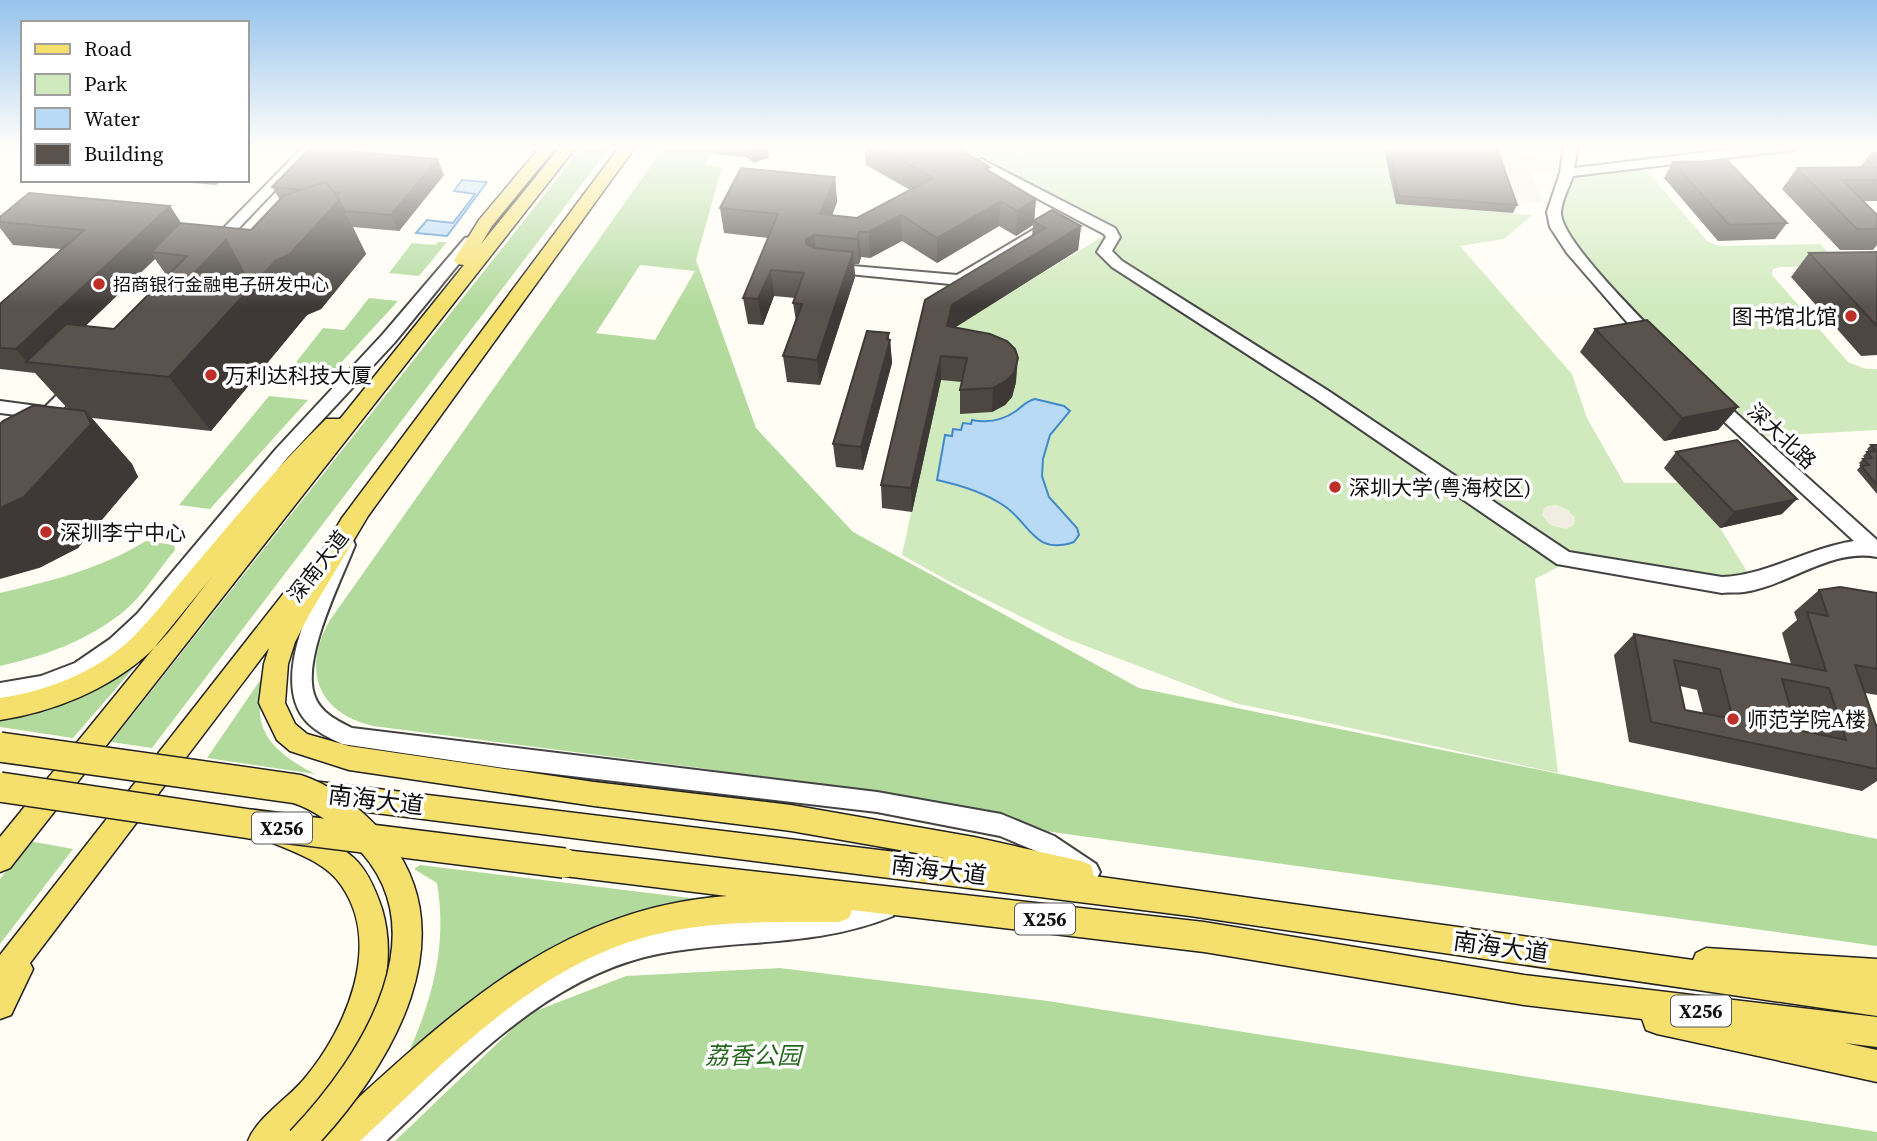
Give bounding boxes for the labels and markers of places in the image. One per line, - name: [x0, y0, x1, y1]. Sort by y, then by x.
- place label: 招商银行金融电子研发中心: [113, 272, 329, 297]
- marker: 招商银行金融电子研发中心: [91, 276, 107, 292]
- place label: 图书馆北馆: [1732, 302, 1837, 331]
- marker: 图书馆北馆: [1843, 308, 1859, 324]
- place label: 万利达科技大厦: [225, 361, 372, 390]
- marker: 万利达科技大厦: [203, 367, 219, 383]
- place label: 深圳大学(粤海校区): [1349, 473, 1531, 502]
- marker: 深圳大学(粤海校区): [1327, 479, 1343, 495]
- place label: 深圳李宁中心: [60, 518, 186, 547]
- marker: 深圳李宁中心: [38, 524, 54, 540]
- place label: 师范学院A楼: [1747, 705, 1866, 734]
- marker: 师范学院A楼: [1725, 711, 1741, 727]

